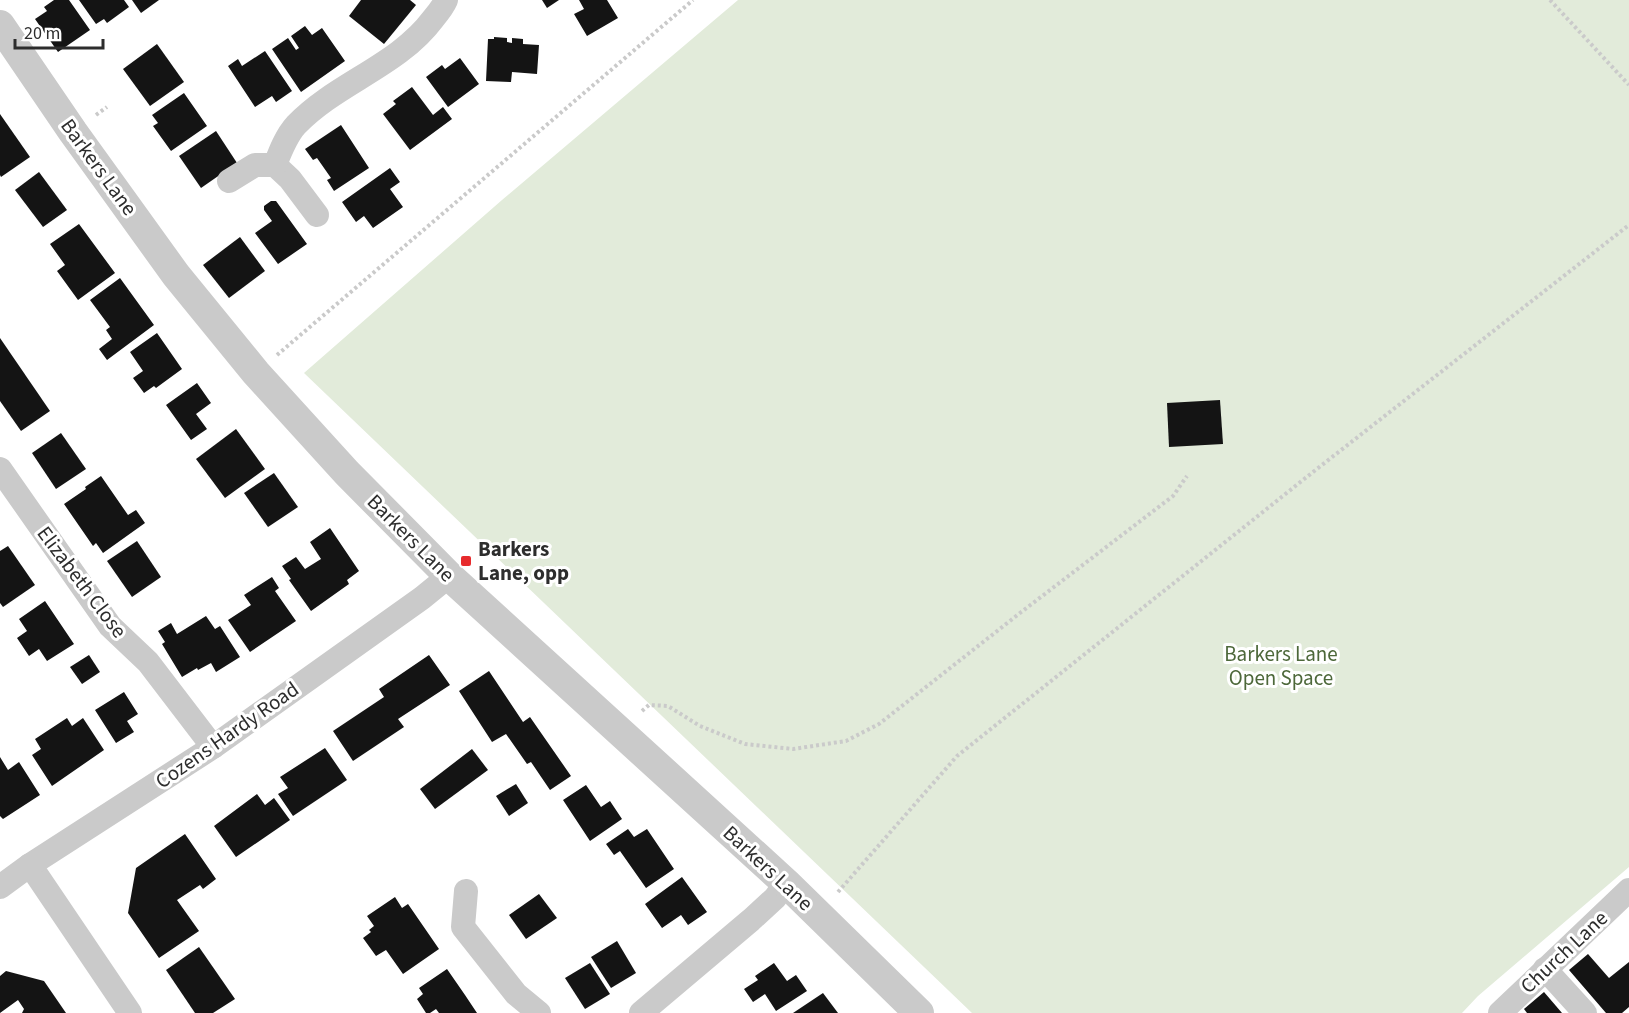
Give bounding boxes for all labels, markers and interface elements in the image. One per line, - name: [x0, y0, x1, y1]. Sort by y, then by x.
- scale bar: [15, 12, 104, 50]
- text: 20 m: [24, 21, 60, 46]
- street label: Barkers Lane: [53, 112, 145, 222]
- street label: Barkers Lane: [360, 487, 462, 589]
- street label: Elizabeth Close: [30, 520, 134, 644]
- place label: Barkers Lane, opp: [478, 534, 569, 588]
- marker: Barkers Lane, opp: [459, 554, 473, 568]
- park label: Barkers Lane Open Space: [1224, 639, 1338, 693]
- street label: Cozens Hardy Road: [149, 674, 305, 796]
- street label: Barkers Lane: [716, 818, 820, 918]
- street label: Church Lane: [1514, 904, 1614, 1000]

